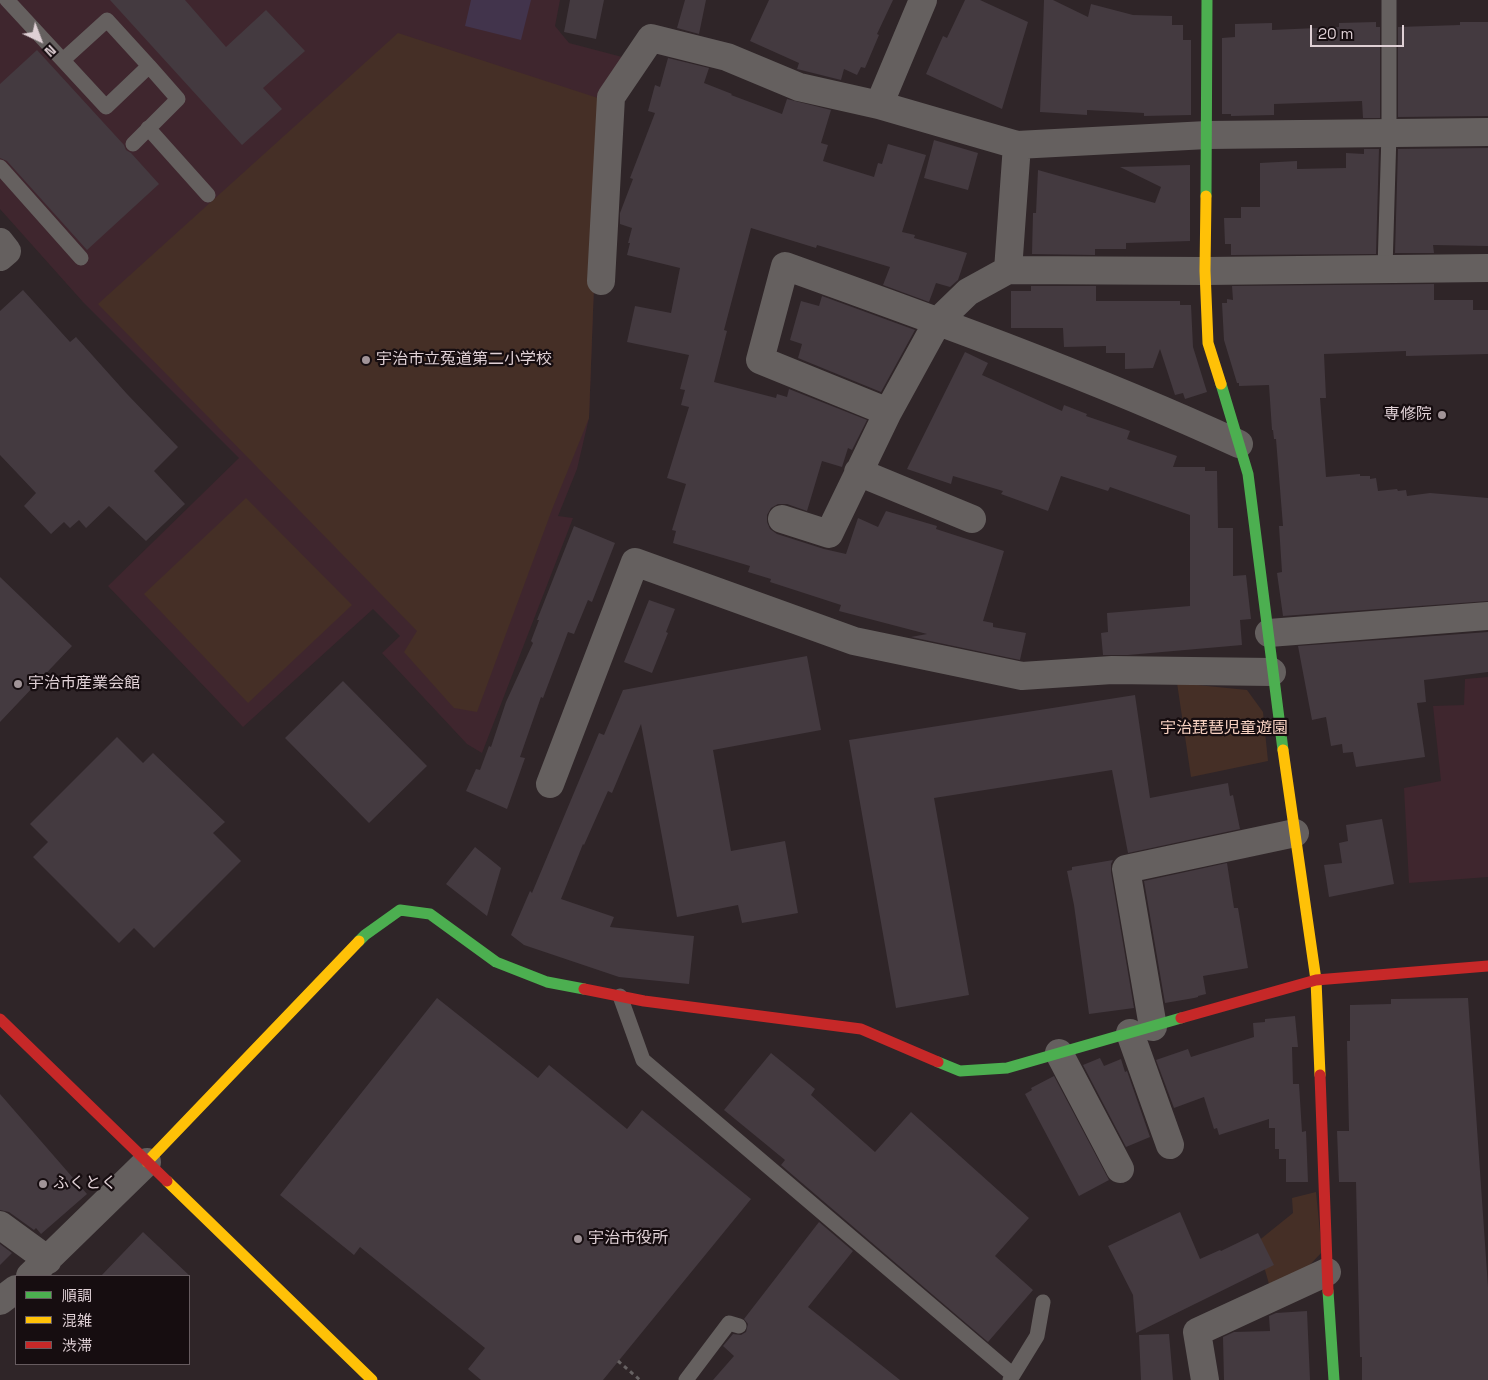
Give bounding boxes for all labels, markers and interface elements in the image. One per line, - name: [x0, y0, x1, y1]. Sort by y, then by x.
- north arrow: [15, 15, 65, 65]
- scale bar: [1313, 15, 1407, 47]
- text: 20 m: [1318, 24, 1353, 43]
- text: N: [41, 41, 60, 61]
- place label: 宇治市立菟道第二小学校: [376, 350, 552, 370]
- marker: 宇治市立菟道第二小学校: [360, 354, 372, 366]
- place label: 専修院: [1384, 405, 1432, 425]
- marker: 専修院: [1436, 409, 1448, 421]
- place label: 宇治市産業会館: [28, 674, 140, 694]
- marker: 宇治市産業会館: [12, 678, 24, 690]
- park label: 宇治琵琶児童遊園: [1160, 719, 1288, 739]
- place label: ふくとく: [53, 1174, 117, 1194]
- marker: ふくとく: [37, 1178, 49, 1190]
- place label: 宇治市役所: [588, 1229, 668, 1249]
- marker: 宇治市役所: [572, 1233, 584, 1245]
- legend: [15, 1275, 190, 1365]
- text: 順調: [62, 1286, 92, 1305]
- text: 混雑: [62, 1311, 92, 1330]
- text: 渋滞: [62, 1336, 92, 1355]

